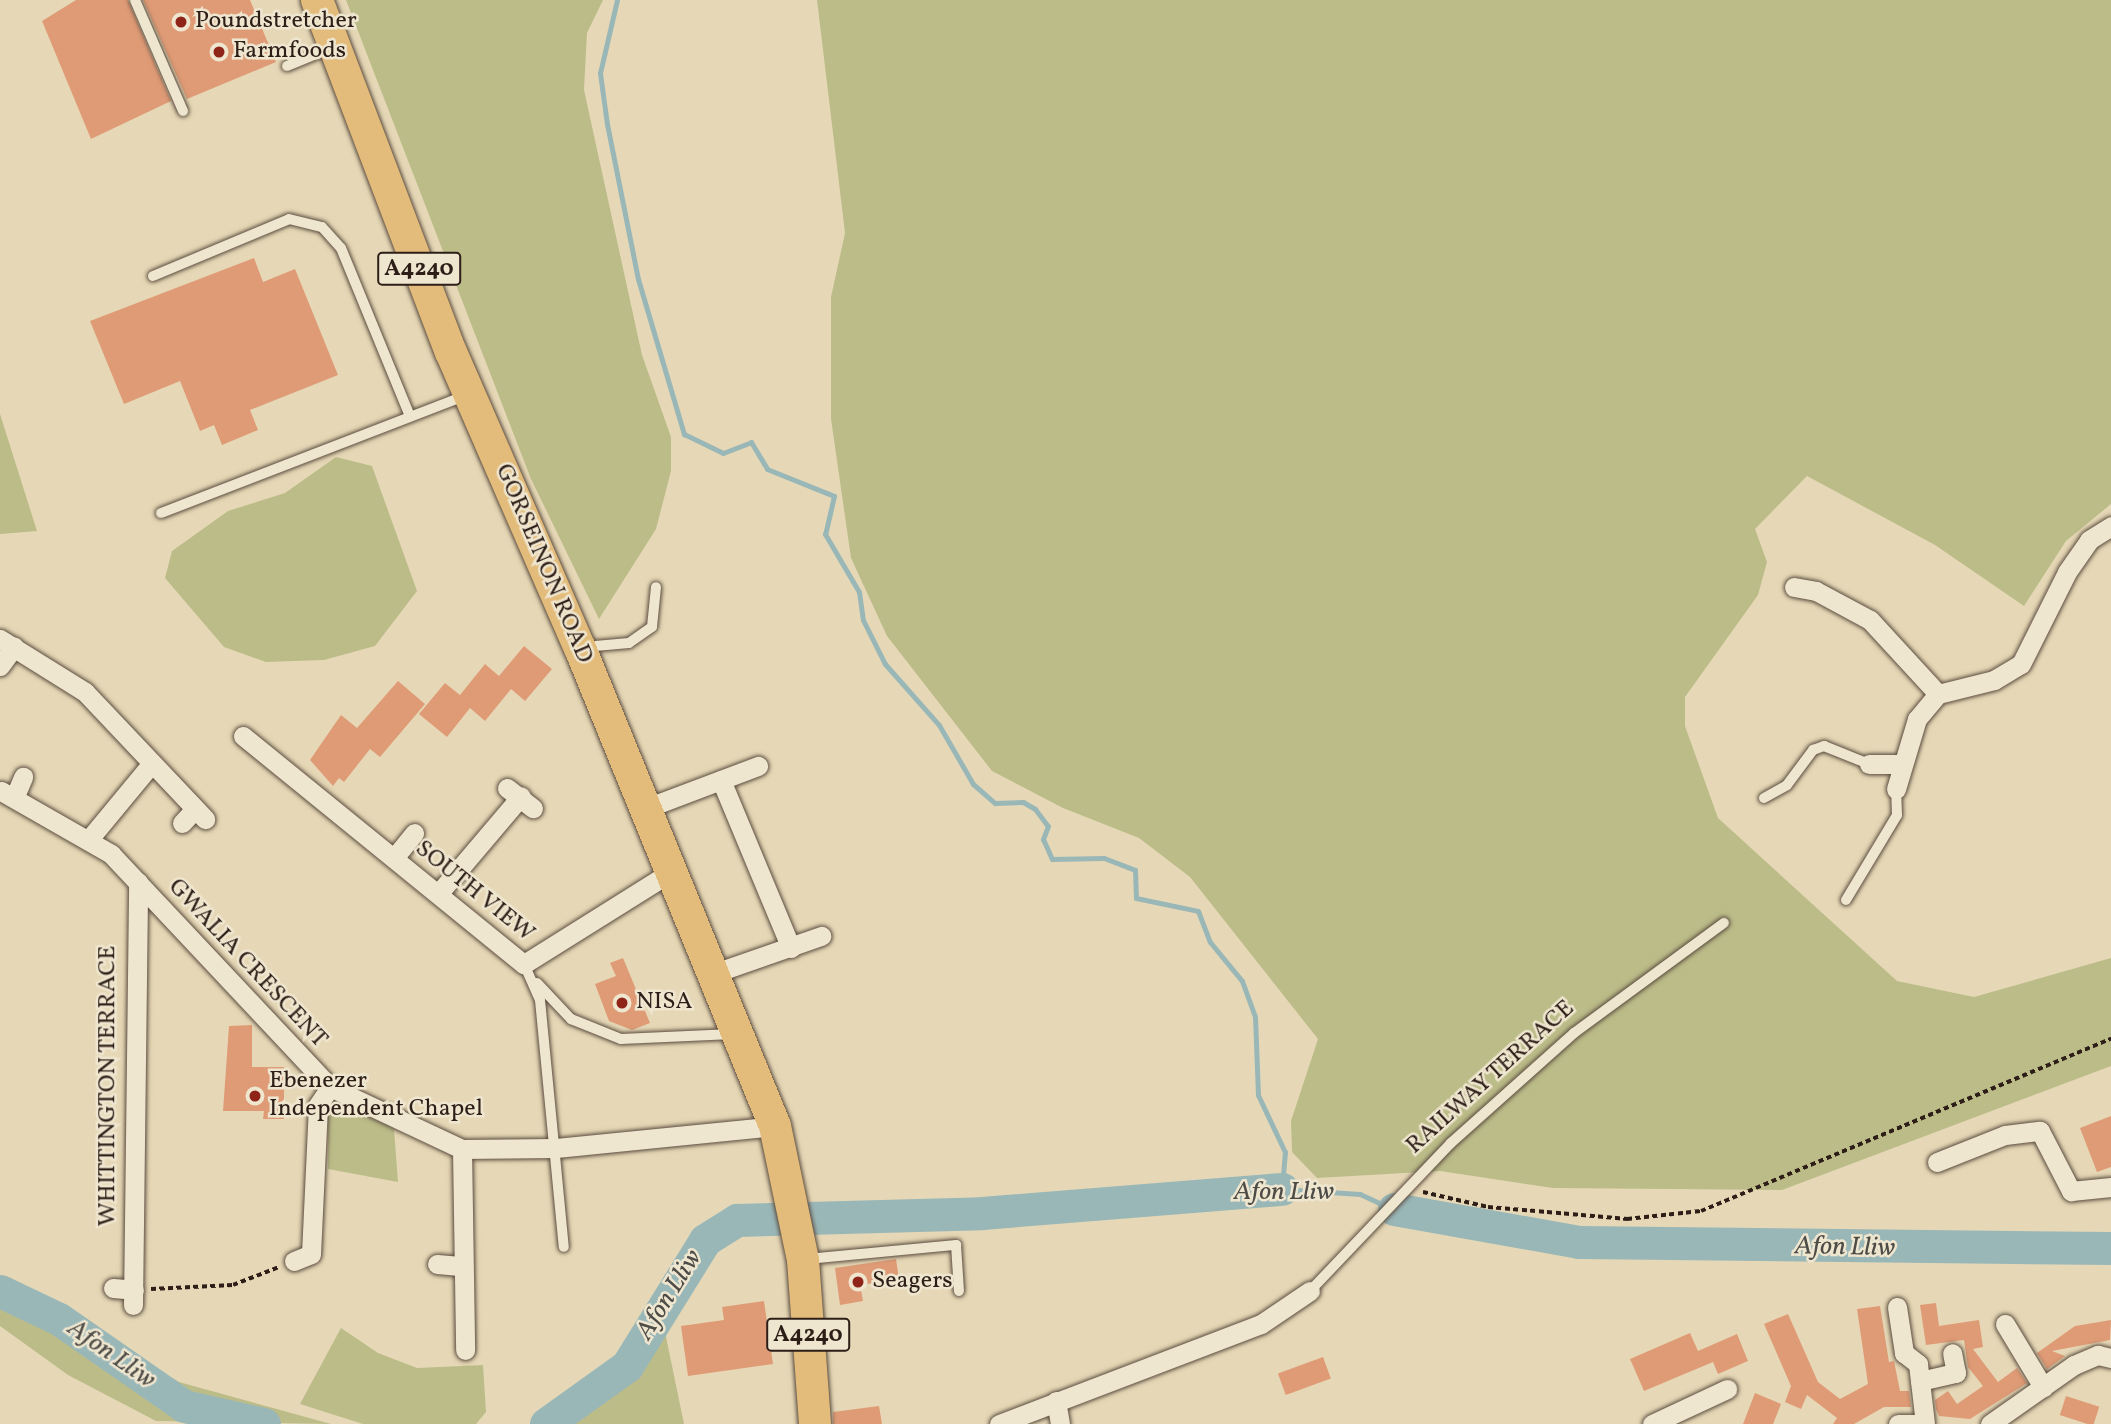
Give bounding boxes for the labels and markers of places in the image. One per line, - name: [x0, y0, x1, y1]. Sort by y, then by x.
- place label: Poundstretcher: [195, 8, 357, 36]
- marker: Poundstretcher: [173, 14, 189, 30]
- place label: Farmfoods: [233, 38, 346, 66]
- marker: Farmfoods: [211, 44, 227, 60]
- place label: NISA: [636, 989, 692, 1017]
- marker: NISA: [614, 995, 630, 1011]
- place label: Ebenezer Independent Chapel: [269, 1068, 483, 1124]
- marker: Ebenezer Independent Chapel: [247, 1088, 263, 1104]
- place label: Seagers: [872, 1268, 953, 1296]
- marker: Seagers: [850, 1274, 866, 1290]

